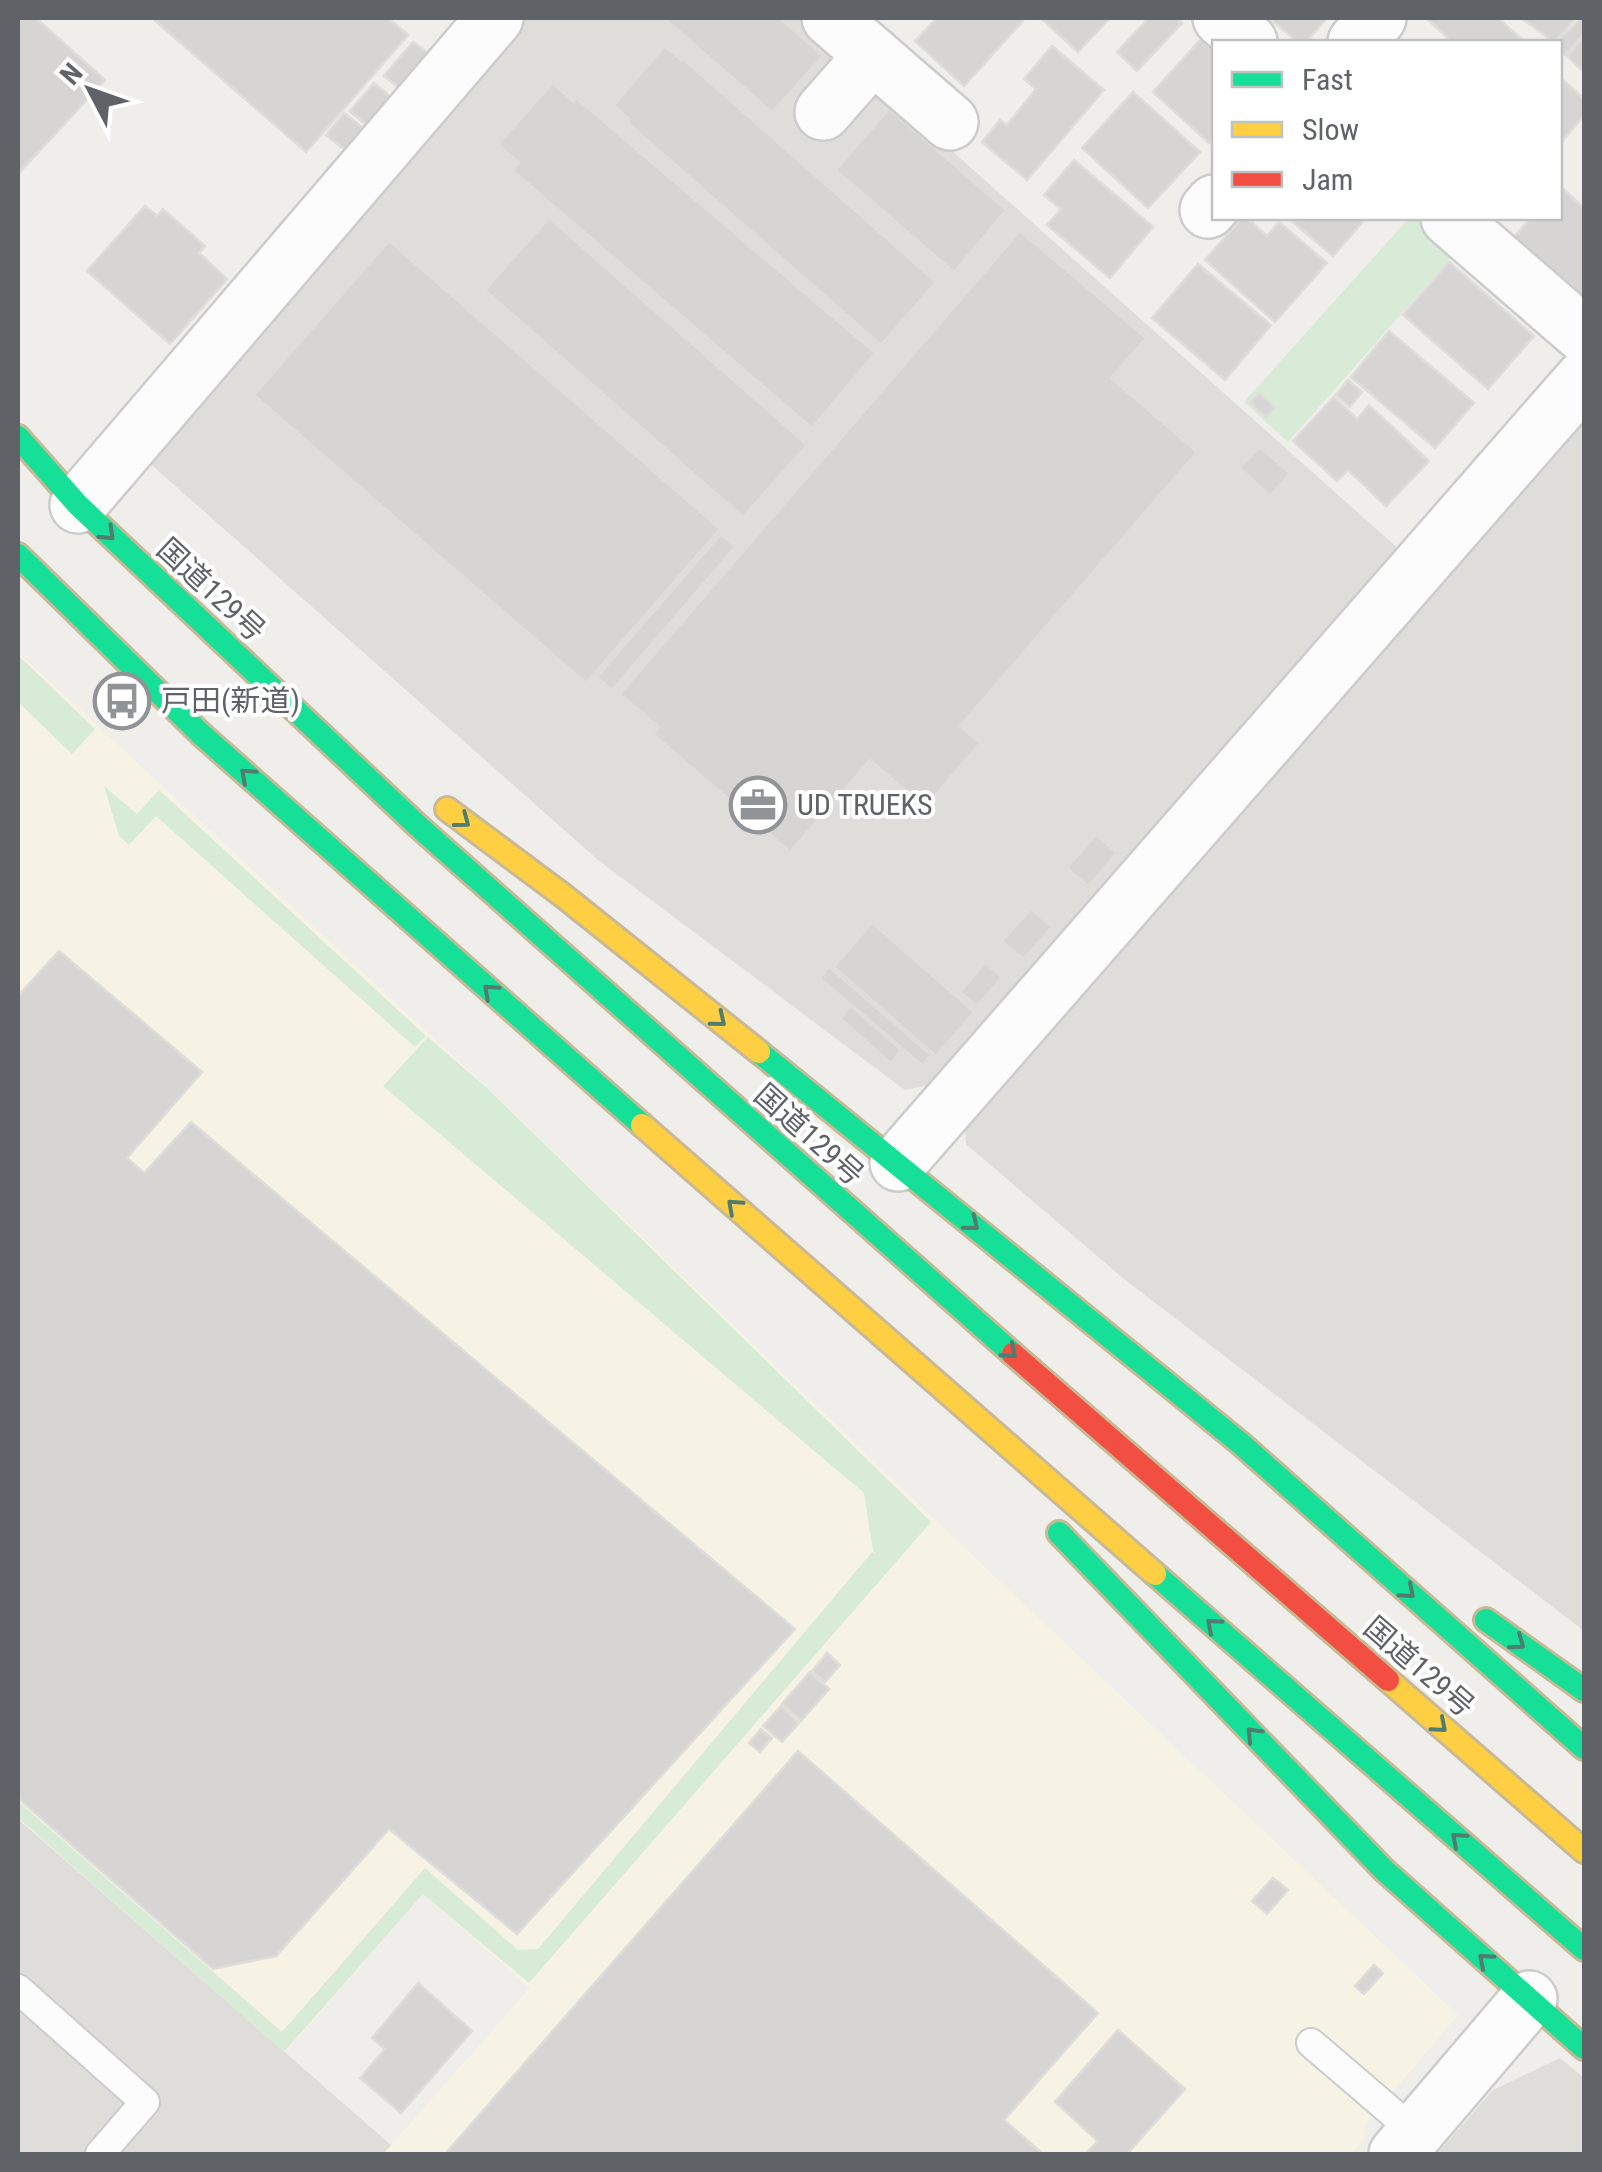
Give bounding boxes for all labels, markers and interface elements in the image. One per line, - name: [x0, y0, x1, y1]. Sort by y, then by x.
- north arrow: [40, 40, 140, 140]
- legend: [1212, 40, 1562, 220]
- text: N: [53, 57, 90, 91]
- text: Fast: [1302, 62, 1353, 97]
- text: Slow: [1302, 112, 1359, 147]
- text: Jam: [1302, 162, 1353, 197]
- one-way arrow: [96, 522, 115, 540]
- street label: 国道129号: [150, 531, 272, 648]
- bus stop icon: 戸田(新道): [92, 671, 152, 731]
- place label: 戸田(新道): [161, 683, 300, 718]
- one-way arrow: [240, 769, 259, 787]
- office icon: UD TRUEKS: [728, 775, 788, 835]
- place label: UD TRUEKS: [797, 787, 932, 822]
- one-way arrow: [452, 809, 470, 826]
- one-way arrow: [484, 985, 502, 1003]
- one-way arrow: [708, 1008, 726, 1026]
- street label: 国道129号: [748, 1077, 871, 1193]
- one-way arrow: [727, 1200, 746, 1218]
- one-way arrow: [961, 1212, 979, 1230]
- one-way arrow: [999, 1340, 1017, 1358]
- one-way arrow: [1396, 1580, 1415, 1598]
- street label: 国道129号: [1357, 1609, 1482, 1724]
- one-way arrow: [1206, 1619, 1225, 1637]
- one-way arrow: [1507, 1631, 1525, 1649]
- one-way arrow: [1429, 1714, 1447, 1732]
- one-way arrow: [1246, 1728, 1264, 1746]
- one-way arrow: [1451, 1832, 1470, 1850]
- one-way arrow: [1479, 1954, 1497, 1972]

